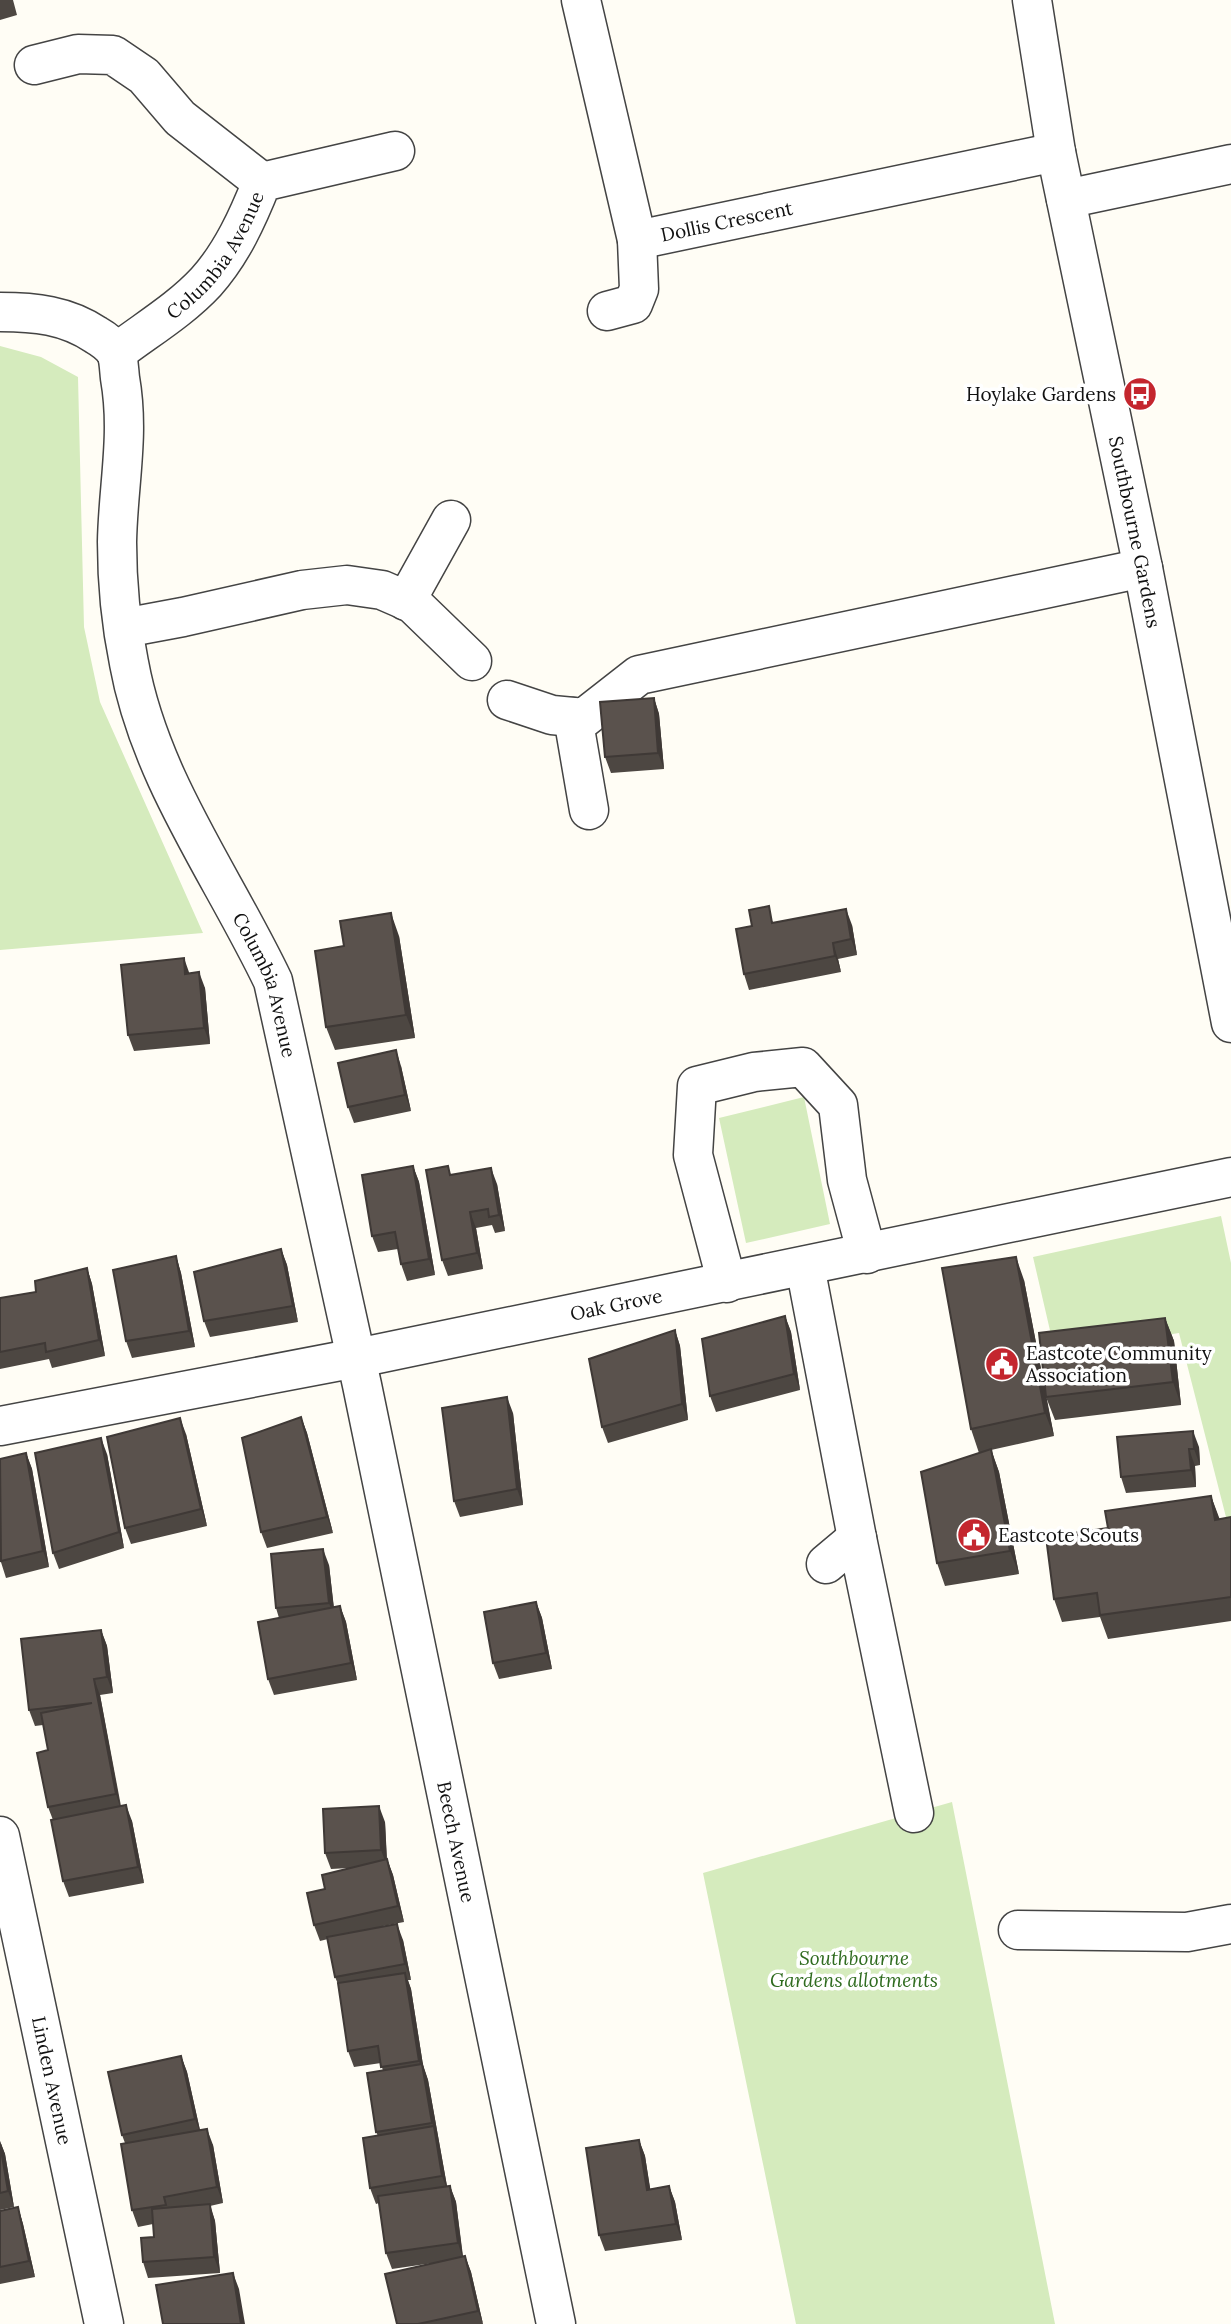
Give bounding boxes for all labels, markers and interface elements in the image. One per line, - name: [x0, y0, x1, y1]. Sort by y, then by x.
- street label: Columbia Avenue: [161, 188, 269, 324]
- street label: Dollis Crescent: [658, 195, 795, 247]
- bus stop icon: Hoylake Gardens: [1121, 375, 1159, 413]
- place label: Hoylake Gardens: [966, 382, 1116, 406]
- street label: Southbourne Gardens: [1104, 434, 1166, 630]
- street label: Columbia Avenue: [228, 908, 301, 1060]
- street label: Oak Grove: [568, 1283, 664, 1326]
- place label: Eastcote Community Association: [1025, 1341, 1212, 1387]
- public building icon: Eastcote Community Association: [983, 1345, 1021, 1383]
- public building icon: Eastcote Scouts: [955, 1516, 993, 1554]
- place label: Eastcote Scouts: [998, 1523, 1139, 1547]
- street label: Beech Avenue: [432, 1779, 481, 1905]
- park label: Southbourne Gardens allotments: [770, 1946, 938, 1992]
- street label: Linden Avenue: [27, 2014, 77, 2147]

